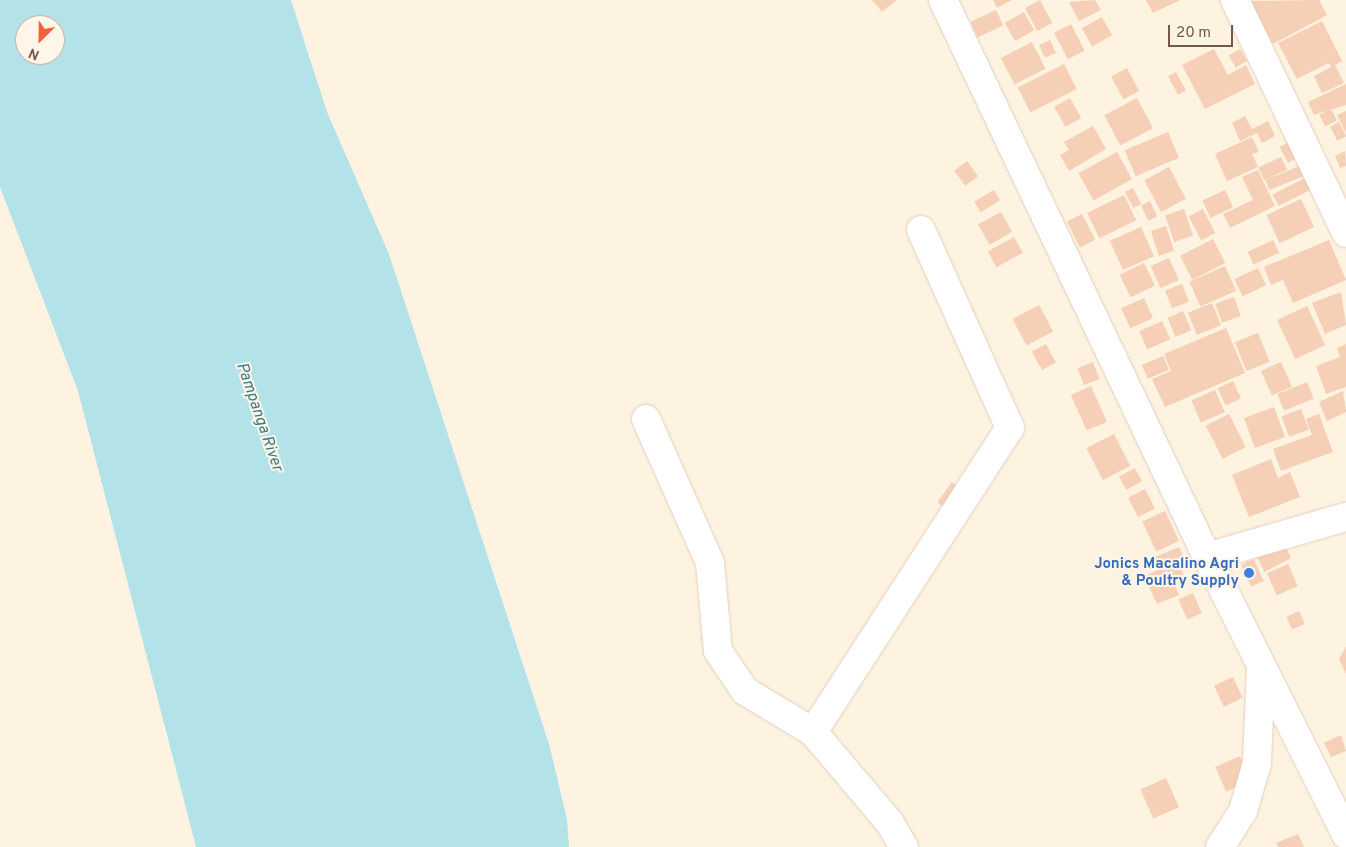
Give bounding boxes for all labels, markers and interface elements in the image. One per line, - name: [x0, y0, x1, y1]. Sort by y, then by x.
- north arrow: [15, 15, 65, 65]
- scale bar: [1171, 15, 1236, 47]
- text: 20 m: [1176, 24, 1211, 43]
- text: N: [26, 44, 42, 63]
- water label: Pampanga River: [231, 360, 287, 474]
- place label: Jonics Macalino Agri & Poultry Supply: [1094, 555, 1239, 590]
- marker: Jonics Macalino Agri & Poultry Supply: [1243, 567, 1255, 579]

